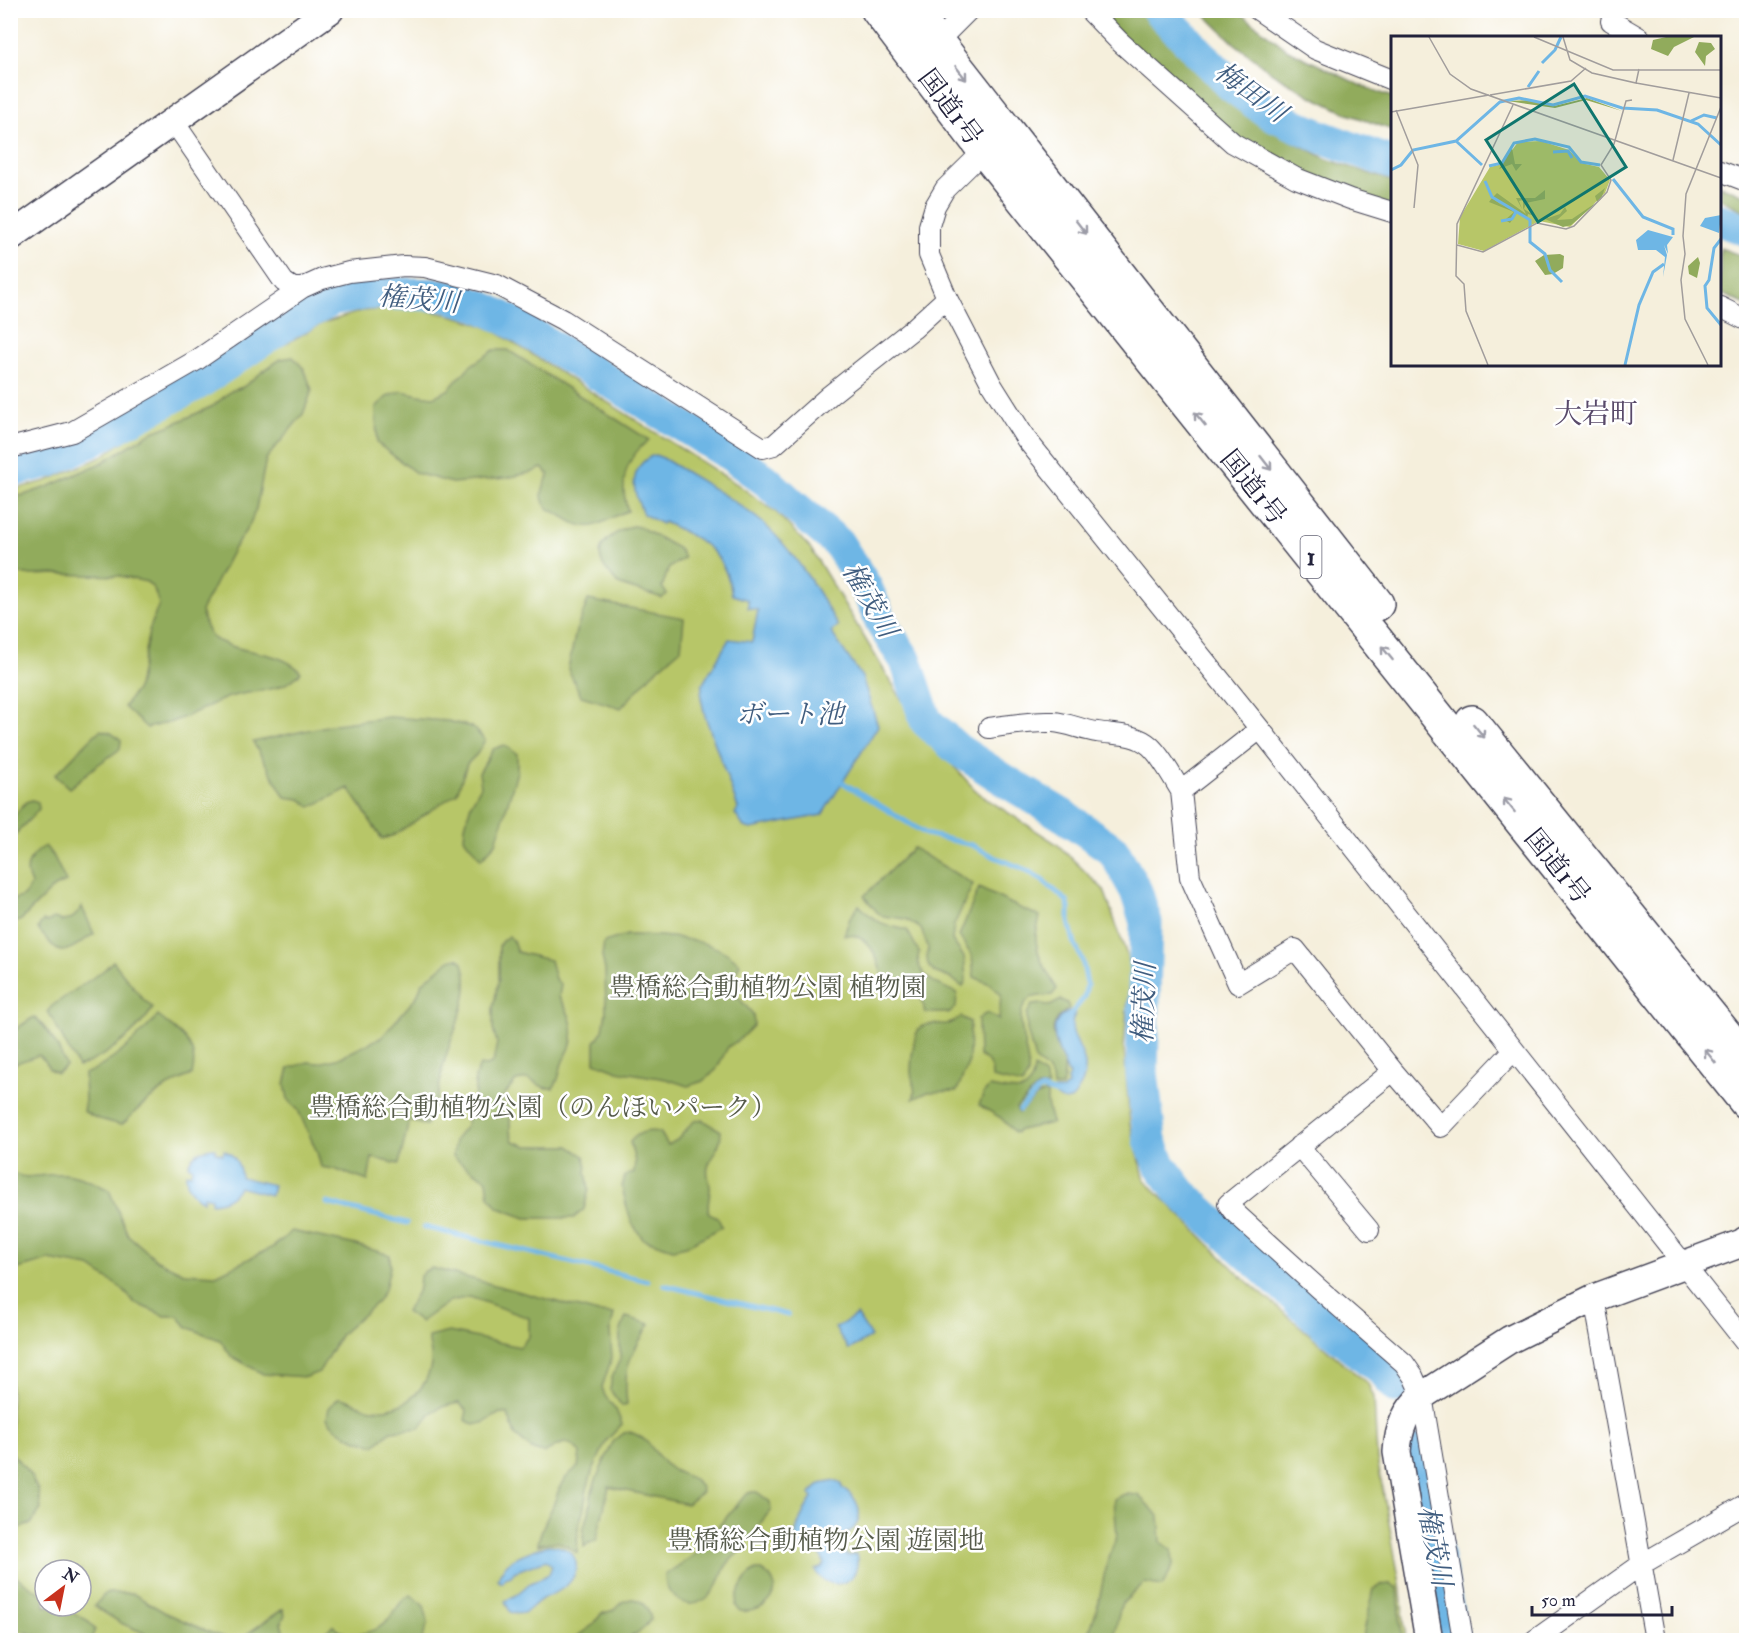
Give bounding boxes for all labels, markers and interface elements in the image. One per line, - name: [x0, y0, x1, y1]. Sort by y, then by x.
- inset map: [1391, 36, 1721, 366]
- water label: 梅田川: [1208, 55, 1296, 131]
- street label: 国道1号: [911, 63, 989, 152]
- one-way arrow: [955, 65, 967, 81]
- one-way arrow: [1074, 219, 1087, 235]
- water label: 権茂川: [377, 280, 464, 320]
- district label: 大岩町: [1554, 397, 1638, 432]
- one-way arrow: [1193, 411, 1206, 427]
- street label: 国道1号: [1213, 444, 1293, 532]
- one-way arrow: [1260, 455, 1273, 471]
- road number: 1: [1300, 536, 1322, 578]
- water label: 権茂川: [835, 557, 906, 646]
- one-way arrow: [1381, 645, 1394, 661]
- water label: ボート池: [736, 698, 847, 731]
- one-way arrow: [1472, 723, 1486, 738]
- one-way arrow: [1503, 798, 1516, 814]
- street label: 国道1号: [1517, 823, 1597, 911]
- water label: 権茂川: [1127, 959, 1163, 1044]
- park label: 豊橋総合動植物公園 植物園: [609, 972, 927, 1004]
- one-way arrow: [1703, 1048, 1716, 1064]
- park label: 豊橋総合動植物公園（のんほいパーク）: [309, 1092, 777, 1124]
- water label: 権茂川: [1411, 1503, 1459, 1592]
- park label: 豊橋総合動植物公園 遊園地: [667, 1525, 985, 1557]
- north arrow: [33, 1558, 93, 1618]
- text: N: [58, 1563, 82, 1589]
- scale bar: [1532, 1579, 1672, 1617]
- text: 50 m: [1541, 1589, 1576, 1612]

